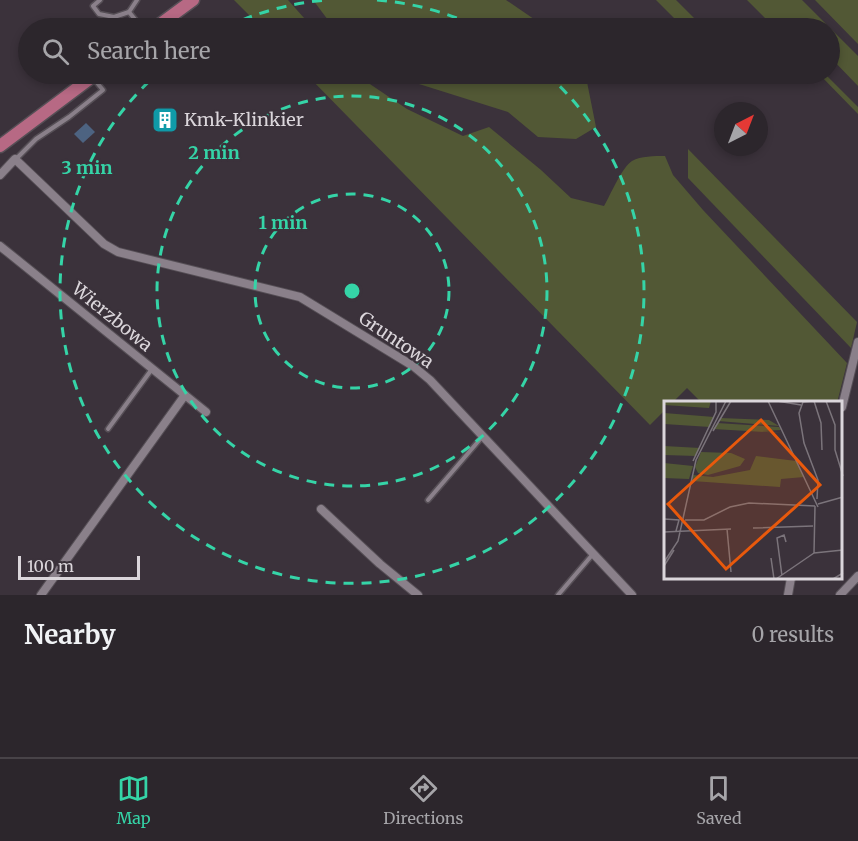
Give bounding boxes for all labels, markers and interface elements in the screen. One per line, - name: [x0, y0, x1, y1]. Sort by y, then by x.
- search box: [18, 18, 840, 84]
- icon: search: [39, 35, 72, 68]
- text: Search here: [87, 37, 210, 65]
- north arrow: [714, 102, 768, 156]
- building icon: Kmk-Klinkier: [150, 105, 180, 135]
- place label: Kmk-Klinkier: [184, 108, 304, 131]
- text: 2 min: [188, 141, 240, 164]
- text: 3 min: [62, 156, 112, 179]
- text: 1 min: [258, 211, 308, 234]
- street label: Wierzbowa: [67, 276, 158, 356]
- centre of rings: [342, 281, 362, 301]
- street label: Gruntowa: [354, 306, 439, 373]
- inset map: [664, 401, 843, 580]
- scale bar: [18, 553, 140, 580]
- text: 100 m: [27, 556, 74, 576]
- text: Nearby: [24, 618, 116, 651]
- text: 0 results: [751, 622, 834, 647]
- tab: Map: [116, 772, 151, 828]
- tab: Directions: [383, 772, 463, 828]
- tab: Saved: [696, 772, 742, 828]

